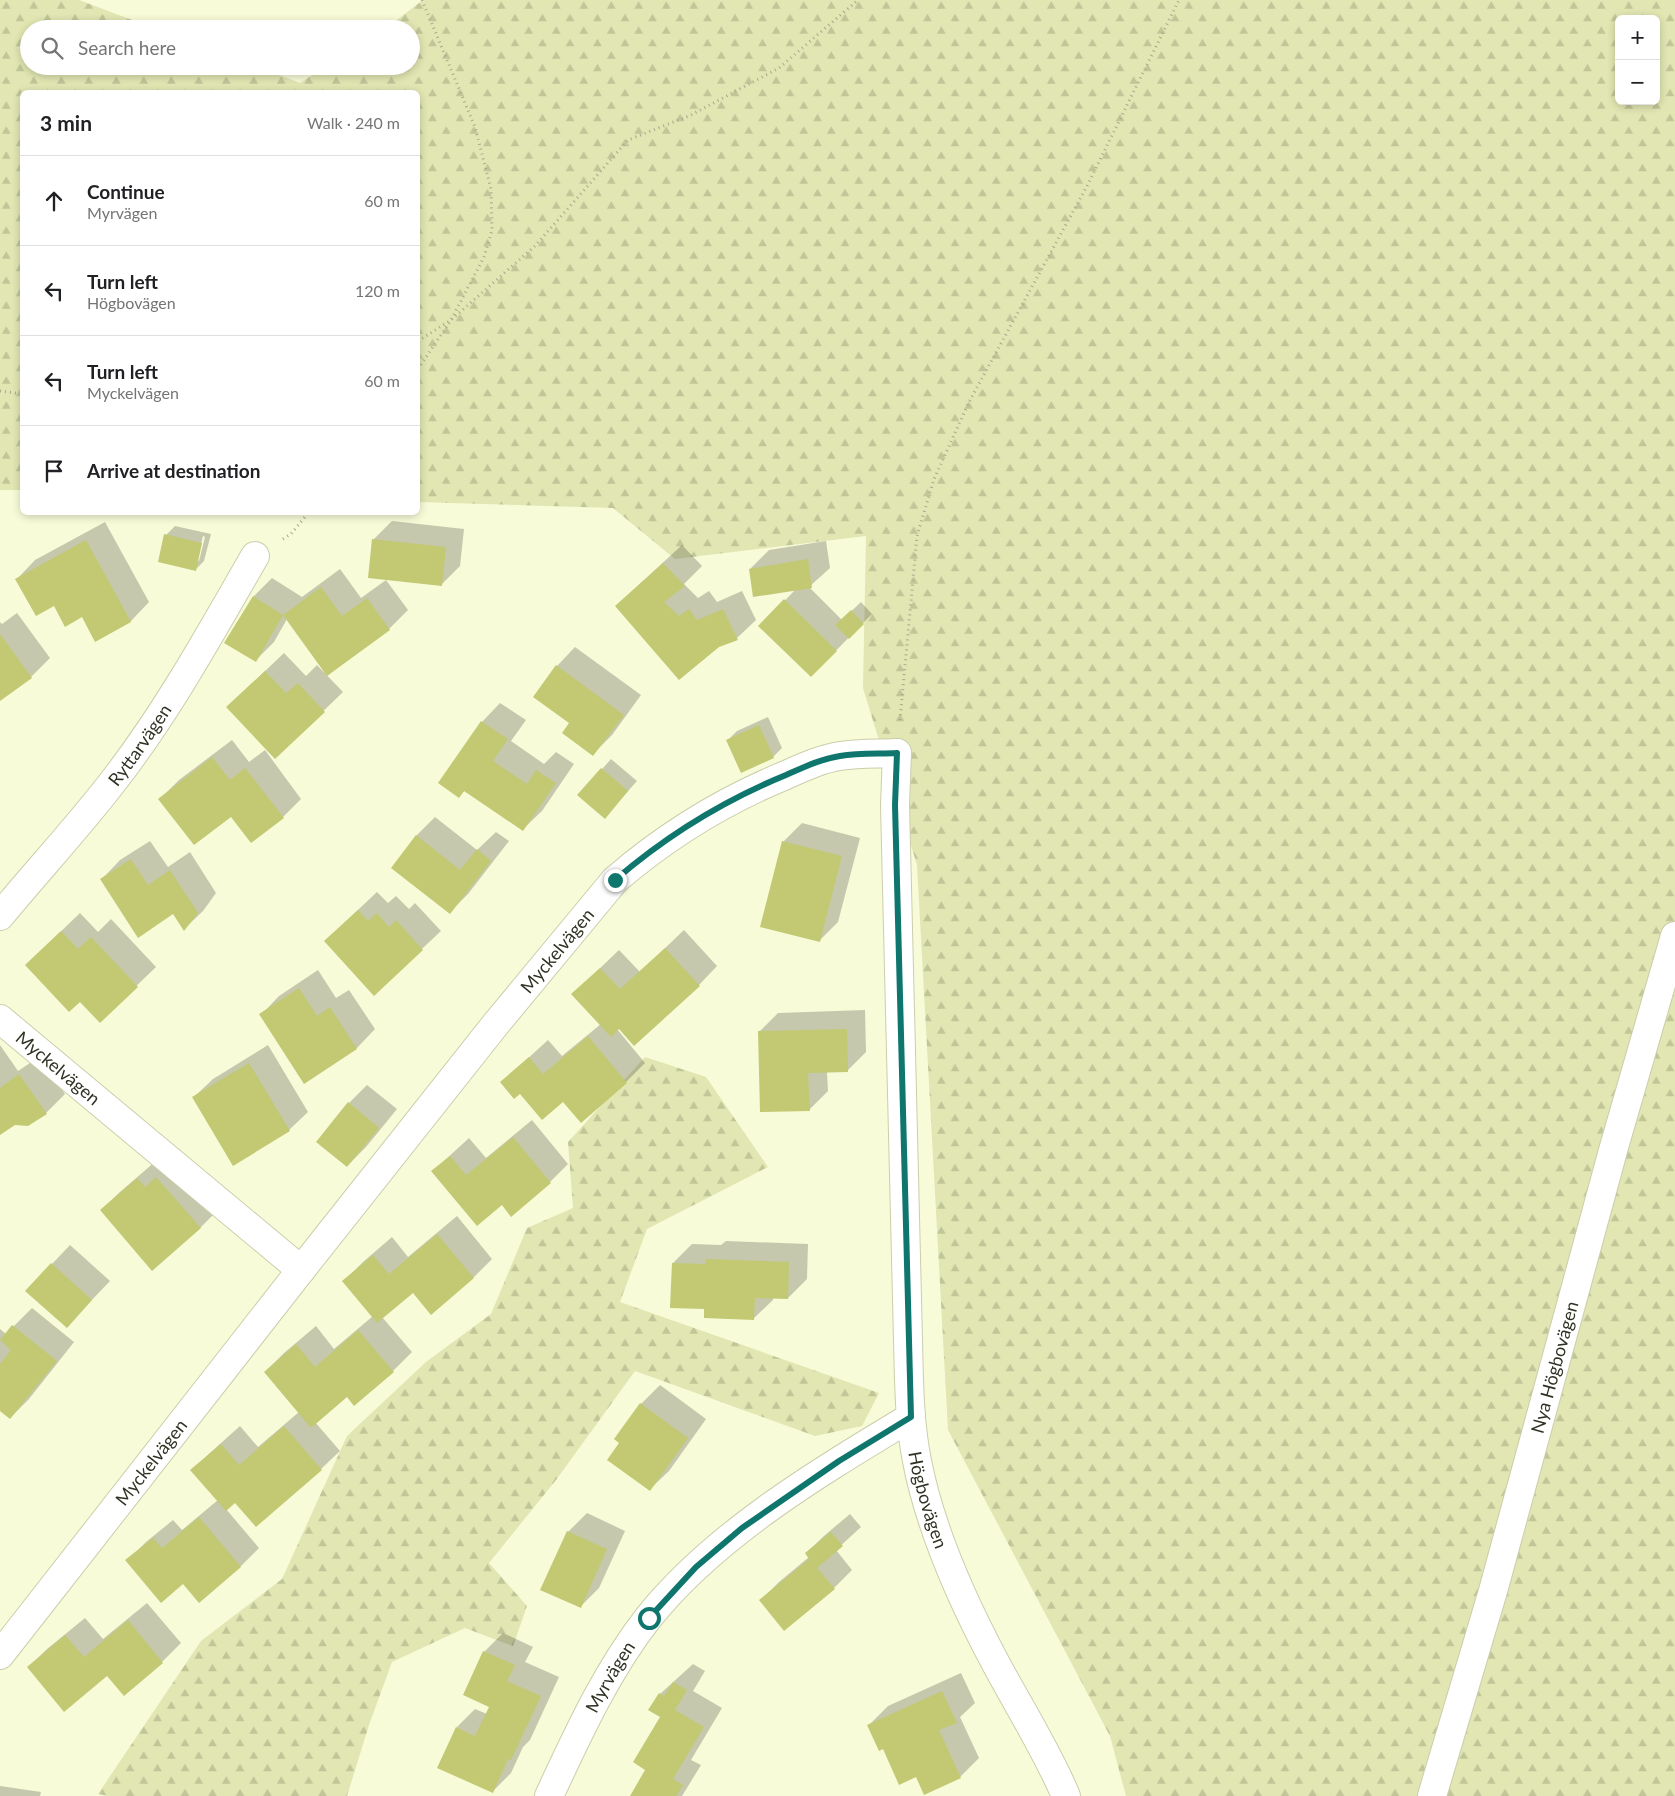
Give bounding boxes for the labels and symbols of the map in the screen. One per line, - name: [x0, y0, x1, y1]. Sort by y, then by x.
- street label: Ryttarvägen: [103, 700, 176, 790]
- route end: [604, 869, 627, 892]
- street label: Myckelvägen: [515, 904, 598, 997]
- street label: Myckelvägen: [12, 1026, 105, 1109]
- street label: Nya Högbovägen: [1526, 1298, 1583, 1436]
- street label: Myckelvägen: [110, 1414, 191, 1509]
- street label: Högbovägen: [904, 1449, 953, 1551]
- route start: [638, 1607, 661, 1630]
- street label: Myrvägen: [580, 1637, 639, 1716]

